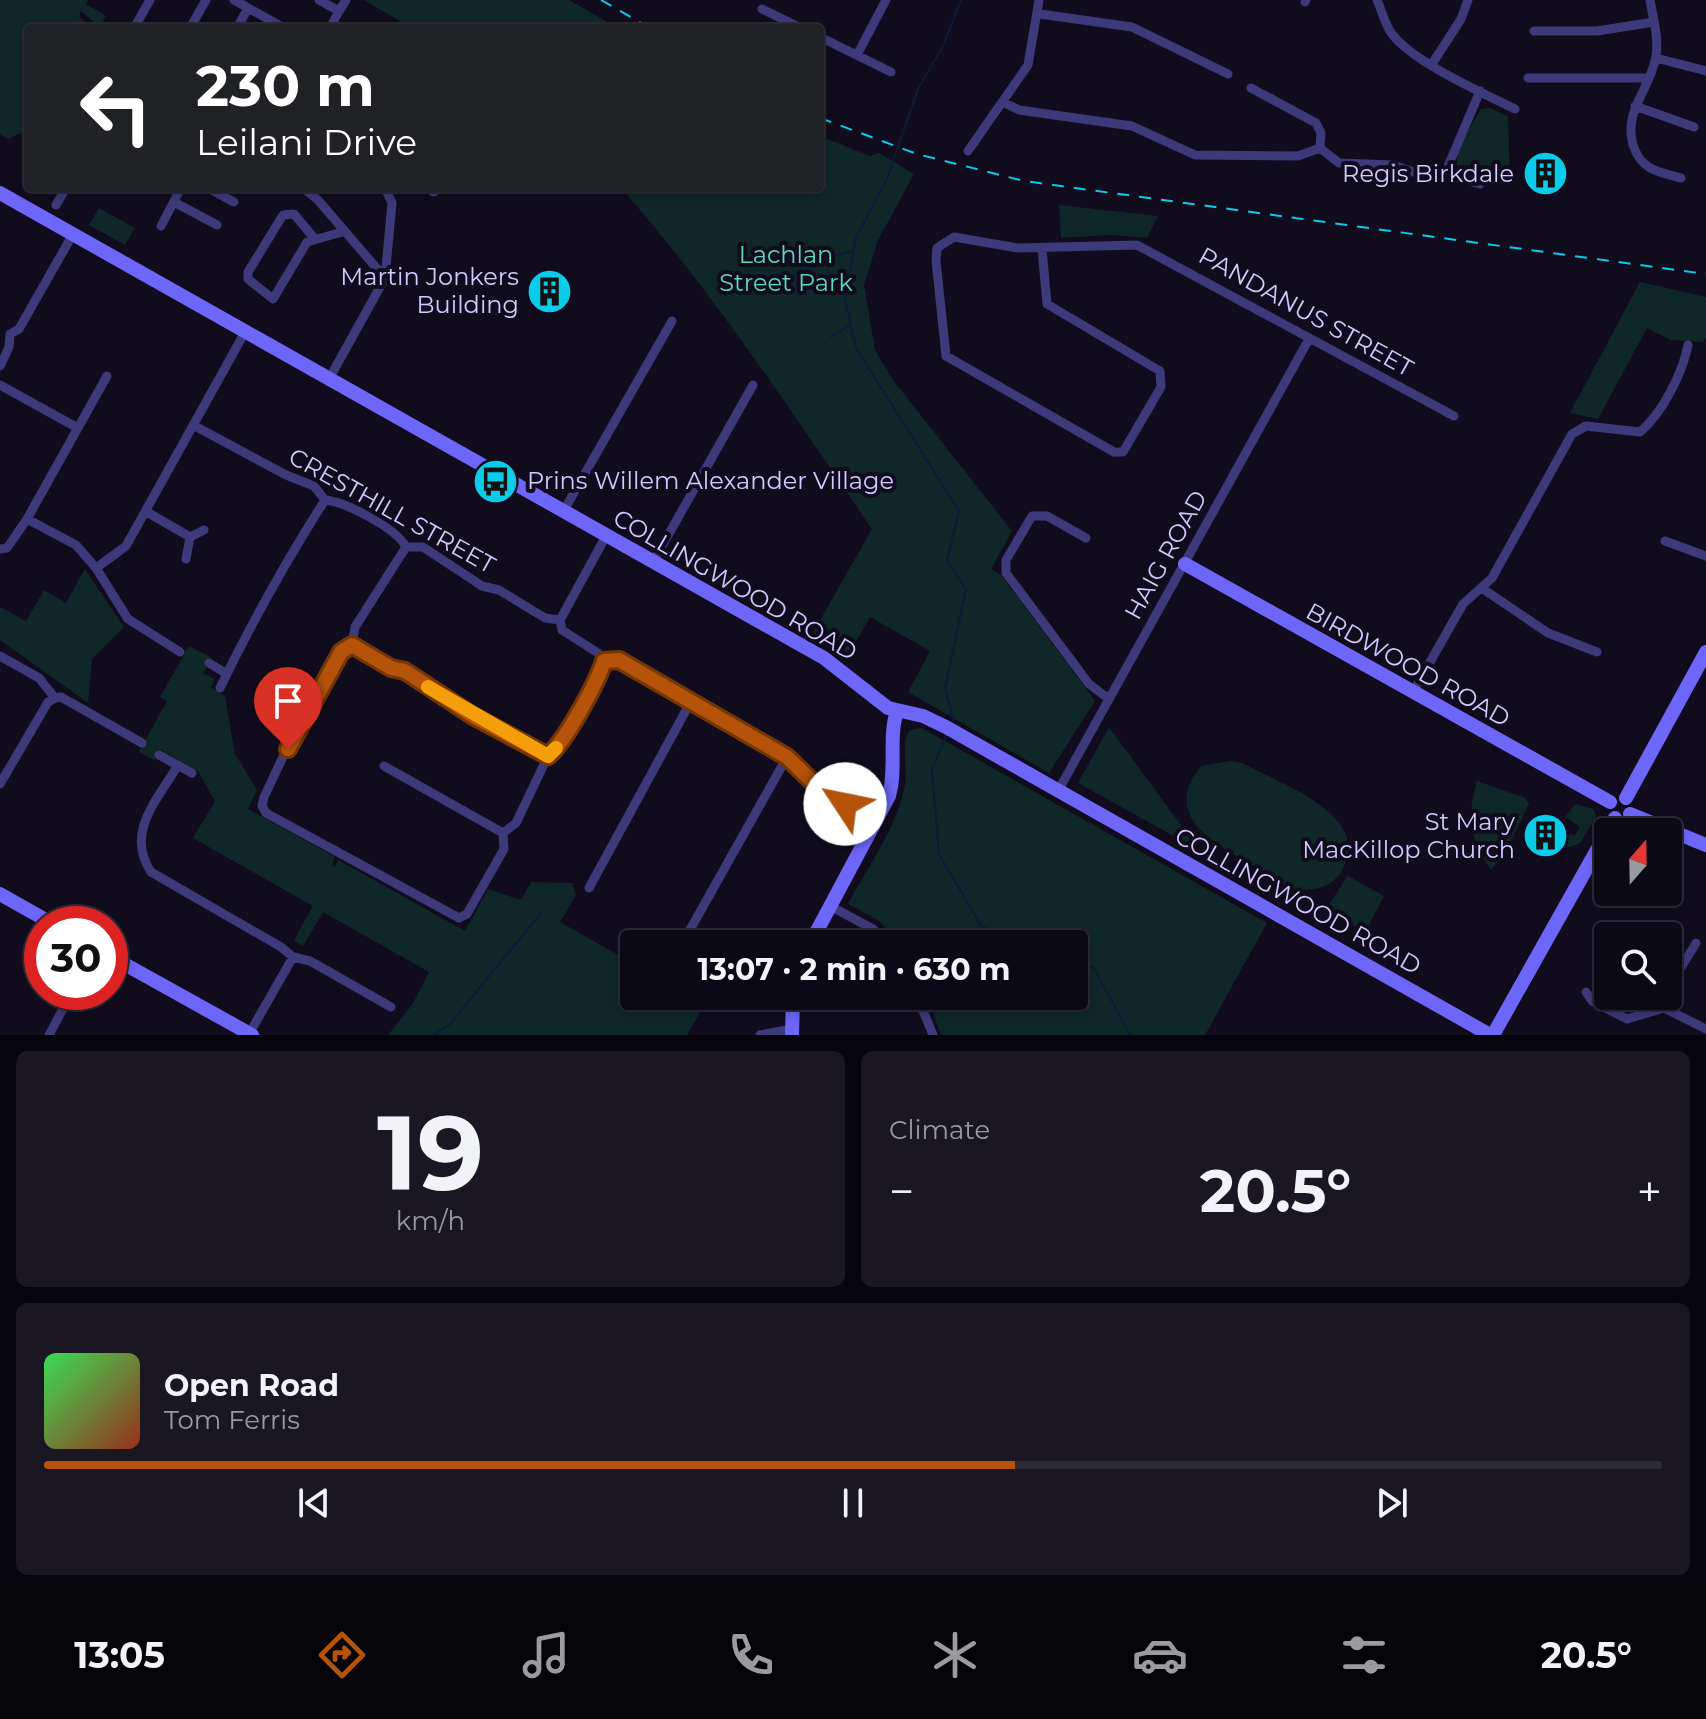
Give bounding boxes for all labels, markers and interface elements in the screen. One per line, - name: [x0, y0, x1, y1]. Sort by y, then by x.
- text: 230 m: [196, 52, 375, 120]
- icon: left: [64, 56, 168, 160]
- text: Leilani Drive: [196, 120, 417, 164]
- building icon: Regis Birkdale: [1521, 150, 1569, 198]
- place label: Regis Birkdale: [1342, 159, 1514, 188]
- park label: Lachlan Street Park: [719, 240, 853, 297]
- street label: PANDANUS STREET: [1194, 241, 1419, 383]
- place label: Martin Jonkers Building: [340, 262, 519, 319]
- building icon: Martin Jonkers Building: [526, 267, 574, 315]
- street label: CRESTHILL STREET: [284, 442, 501, 579]
- bus stop icon: Prins Willem Alexander Village: [472, 457, 520, 505]
- place label: Prins Willem Alexander Village: [527, 466, 894, 495]
- street label: HAIG ROAD: [1118, 485, 1213, 624]
- street label: COLLINGWOOD ROAD: [608, 503, 862, 666]
- street label: BIRDWOOD ROAD: [1301, 596, 1515, 733]
- pin: [254, 667, 322, 749]
- icon: arrive: [266, 679, 310, 723]
- position arrow: [803, 762, 887, 846]
- place label: St Mary MacKillop Church: [1302, 807, 1515, 864]
- building icon: St Mary MacKillop Church: [1522, 812, 1570, 860]
- north arrow: [1594, 818, 1682, 906]
- map controls: [1594, 818, 1682, 1010]
- street label: COLLINGWOOD ROAD: [1170, 821, 1426, 980]
- speed limit sign: 30: [24, 906, 128, 1010]
- button: search: [1594, 922, 1682, 1010]
- text: 13:07 · 2 min · 630 m: [698, 951, 1010, 988]
- text: 19: [377, 1089, 484, 1216]
- text: Climate: [889, 1114, 990, 1146]
- text: 20.5°: [1200, 1154, 1351, 1227]
- text: −: [889, 1164, 914, 1218]
- text: +: [1637, 1164, 1662, 1218]
- text: km/h: [396, 1205, 465, 1237]
- text: Open Road: [164, 1367, 339, 1404]
- text: Tom Ferris: [164, 1404, 300, 1436]
- icon: previous: [292, 1481, 336, 1525]
- icon: pause: [831, 1481, 875, 1525]
- icon: next: [1370, 1481, 1414, 1525]
- icon: directions: [314, 1627, 370, 1683]
- icon: music: [518, 1627, 574, 1683]
- icon: phone: [723, 1627, 779, 1683]
- icon: climate: [927, 1627, 983, 1683]
- icon: car: [1132, 1627, 1188, 1683]
- icon: filters: [1336, 1627, 1392, 1683]
- text: 13:05: [74, 1633, 165, 1677]
- text: 20.5°: [1541, 1633, 1632, 1677]

